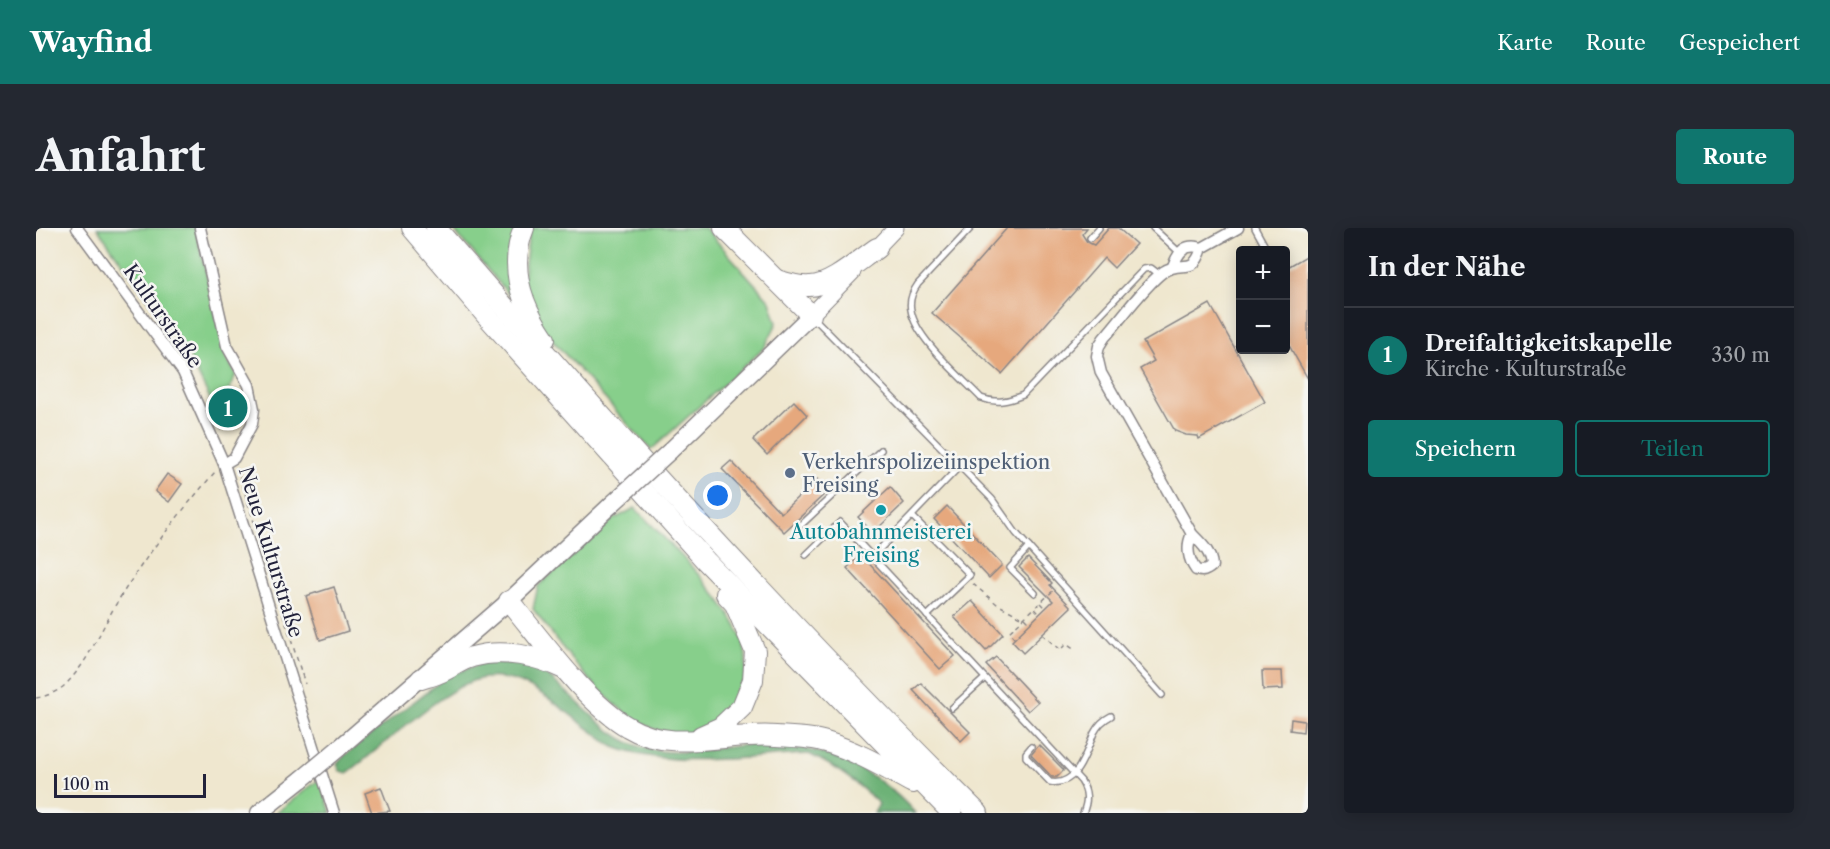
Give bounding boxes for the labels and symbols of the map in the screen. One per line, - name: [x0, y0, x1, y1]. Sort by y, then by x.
- street label: Kulturstraße: [118, 259, 208, 373]
- pin: 1: [208, 386, 248, 430]
- place label: Verkehrspolizeiinspektion Freising: [801, 450, 1051, 497]
- street label: Neue Kulturstraße: [234, 464, 308, 640]
- marker: Verkehrspolizeiinspektion Freising: [783, 466, 797, 480]
- your location: [703, 481, 732, 510]
- marker: Autobahnmeisterei Freising: [874, 503, 888, 517]
- place label: Autobahnmeisterei Freising: [789, 520, 972, 567]
- scale bar: [54, 771, 206, 798]

